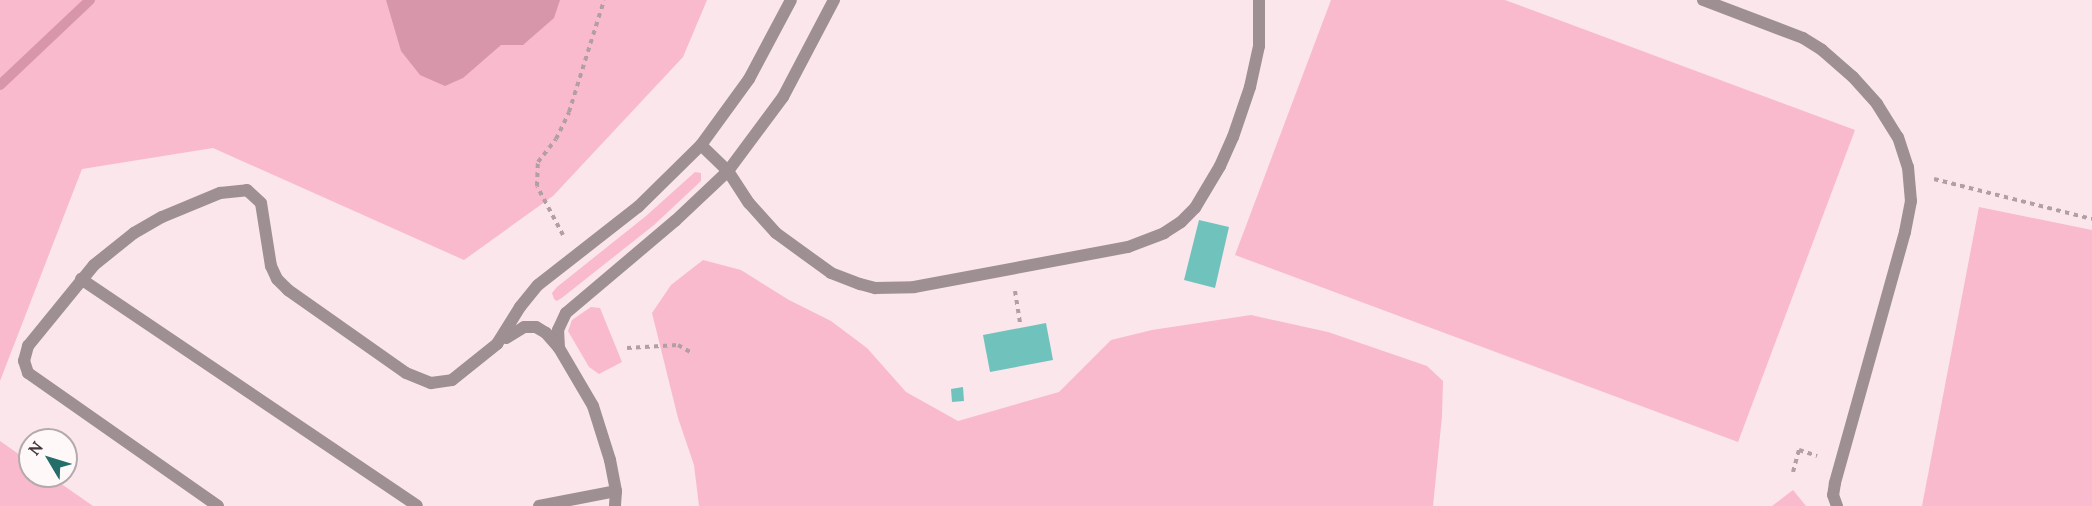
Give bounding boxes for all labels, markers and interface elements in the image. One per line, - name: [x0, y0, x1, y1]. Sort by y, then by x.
- north arrow: [18, 428, 78, 488]
- text: N: [24, 437, 47, 459]

